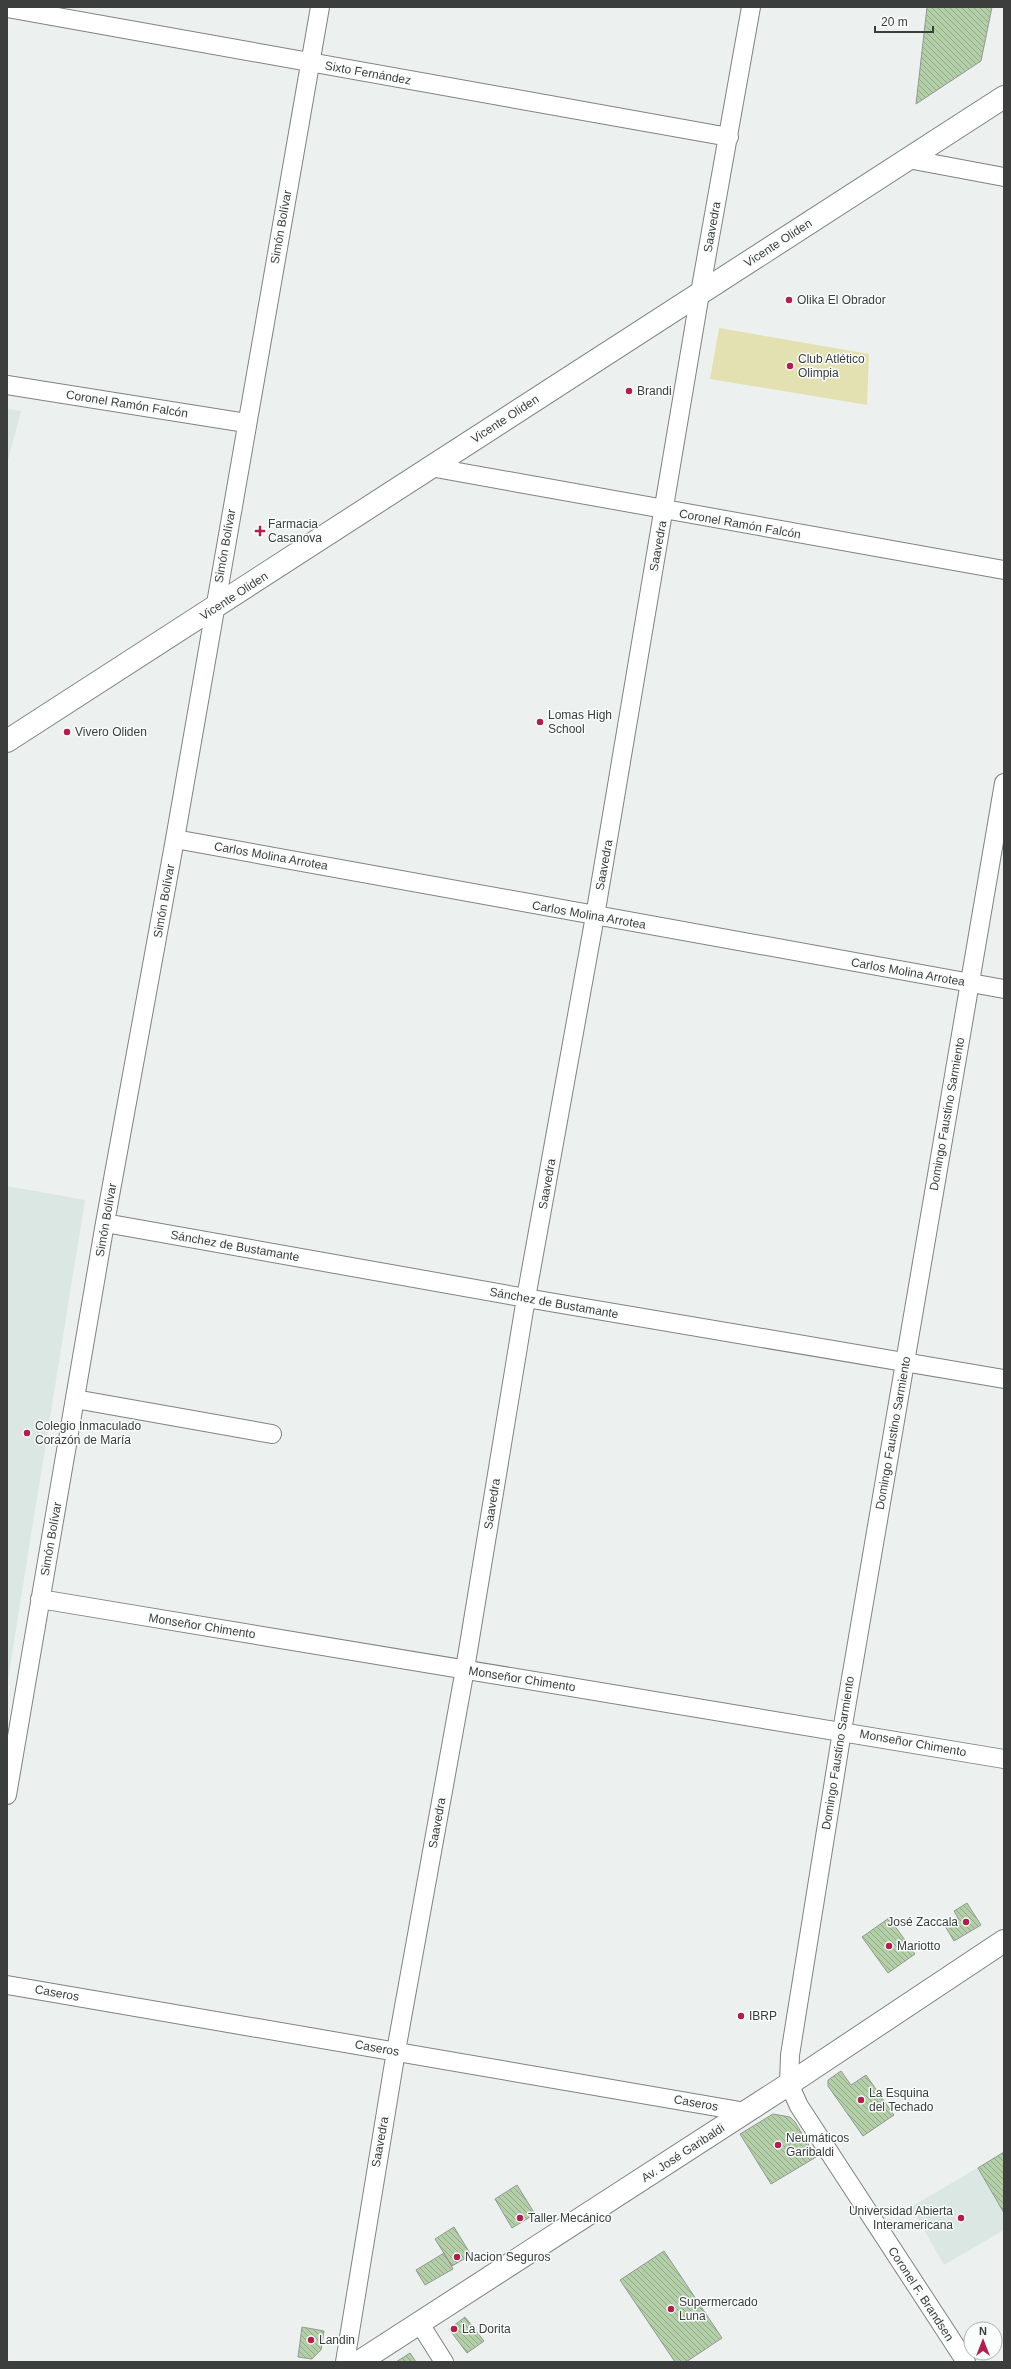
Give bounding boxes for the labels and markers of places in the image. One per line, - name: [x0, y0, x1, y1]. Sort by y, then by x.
- place label: Olika El Obrador: [797, 293, 886, 307]
- marker: Olika El Obrador: [784, 295, 794, 305]
- place label: Club Atlético Olimpia: [798, 352, 865, 380]
- marker: Club Atlético Olimpia: [785, 361, 795, 371]
- place label: Brandi: [637, 384, 672, 398]
- marker: Brandi: [624, 386, 634, 396]
- place label: Farmacia Casanova: [268, 517, 322, 545]
- marker: Farmacia Casanova: [255, 526, 265, 536]
- place label: Lomas High School: [548, 708, 612, 736]
- marker: Lomas High School: [535, 717, 545, 727]
- place label: Vivero Oliden: [75, 725, 147, 739]
- marker: Vivero Oliden: [62, 727, 72, 737]
- place label: Colegio Inmaculado Corazón de María: [35, 1419, 141, 1447]
- marker: Colegio Inmaculado Corazón de María: [22, 1428, 32, 1438]
- place label: José Zaccala: [887, 1915, 958, 1929]
- marker: José Zaccala: [961, 1917, 971, 1927]
- place label: Mariotto: [897, 1939, 941, 1953]
- marker: Mariotto: [884, 1941, 894, 1951]
- place label: IBRP: [749, 2009, 777, 2023]
- marker: IBRP: [736, 2011, 746, 2021]
- place label: La Esquina del Techado: [869, 2086, 934, 2114]
- marker: La Esquina del Techado: [856, 2095, 866, 2105]
- place label: Neumáticos Garibaldi: [786, 2131, 849, 2159]
- marker: Neumáticos Garibaldi: [773, 2140, 783, 2150]
- place label: Universidad Abierta Interamericana: [849, 2204, 953, 2232]
- place label: Taller Mecánico: [528, 2211, 612, 2225]
- marker: Taller Mecánico: [515, 2213, 525, 2223]
- marker: Universidad Abierta Interamericana: [956, 2213, 966, 2223]
- place label: Nacion Seguros: [465, 2250, 550, 2264]
- marker: Nacion Seguros: [452, 2252, 462, 2262]
- place label: Supermercado Luna: [679, 2295, 758, 2323]
- marker: Supermercado Luna: [666, 2304, 676, 2314]
- place label: La Dorita: [462, 2322, 511, 2336]
- marker: La Dorita: [449, 2324, 459, 2334]
- place label: Landin: [319, 2333, 355, 2347]
- marker: Landin: [306, 2335, 316, 2345]

